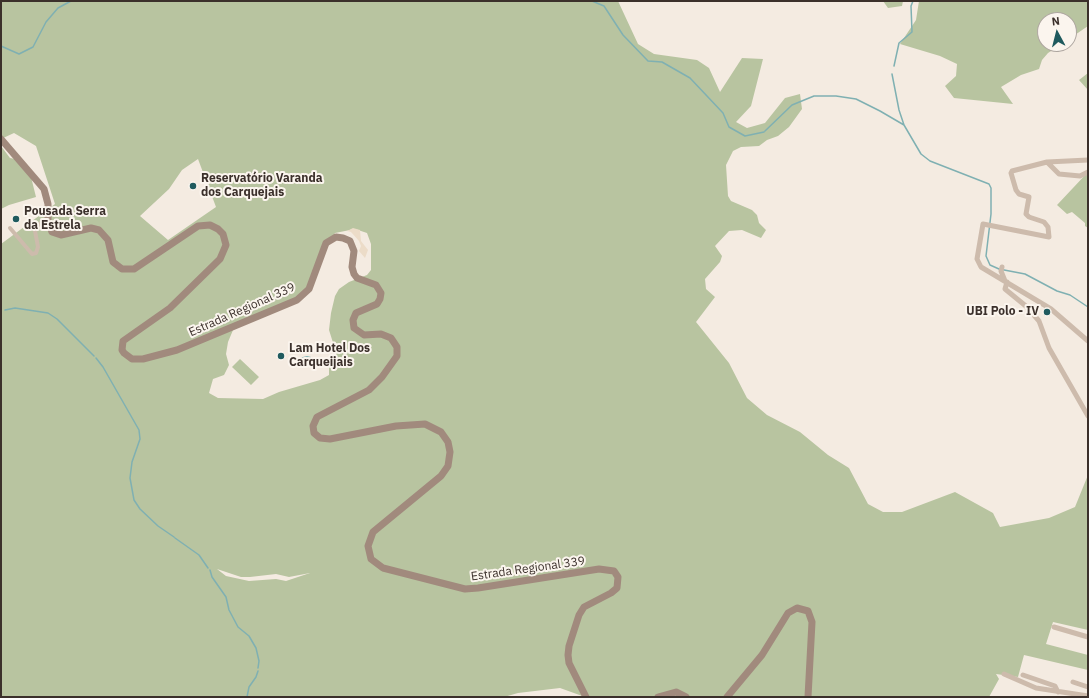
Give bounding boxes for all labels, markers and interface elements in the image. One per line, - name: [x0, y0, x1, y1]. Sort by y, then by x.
- north arrow: [1037, 12, 1077, 52]
- text: N: [1051, 14, 1060, 29]
- place label: Reservatório Varanda dos Carquejais: [201, 172, 323, 200]
- marker: Reservatório Varanda dos Carquejais: [188, 181, 198, 191]
- place label: Pousada Serra da Estrela: [24, 205, 106, 233]
- marker: Pousada Serra da Estrela: [11, 214, 21, 224]
- street label: Estrada Regional 339: [187, 280, 297, 340]
- place label: UBI Polo - IV: [966, 305, 1039, 319]
- marker: UBI Polo - IV: [1042, 307, 1052, 317]
- place label: Lam Hotel Dos Carqueijais: [289, 342, 370, 370]
- marker: Lam Hotel Dos Carqueijais: [276, 351, 286, 361]
- street label: Estrada Regional 339: [470, 554, 586, 584]

